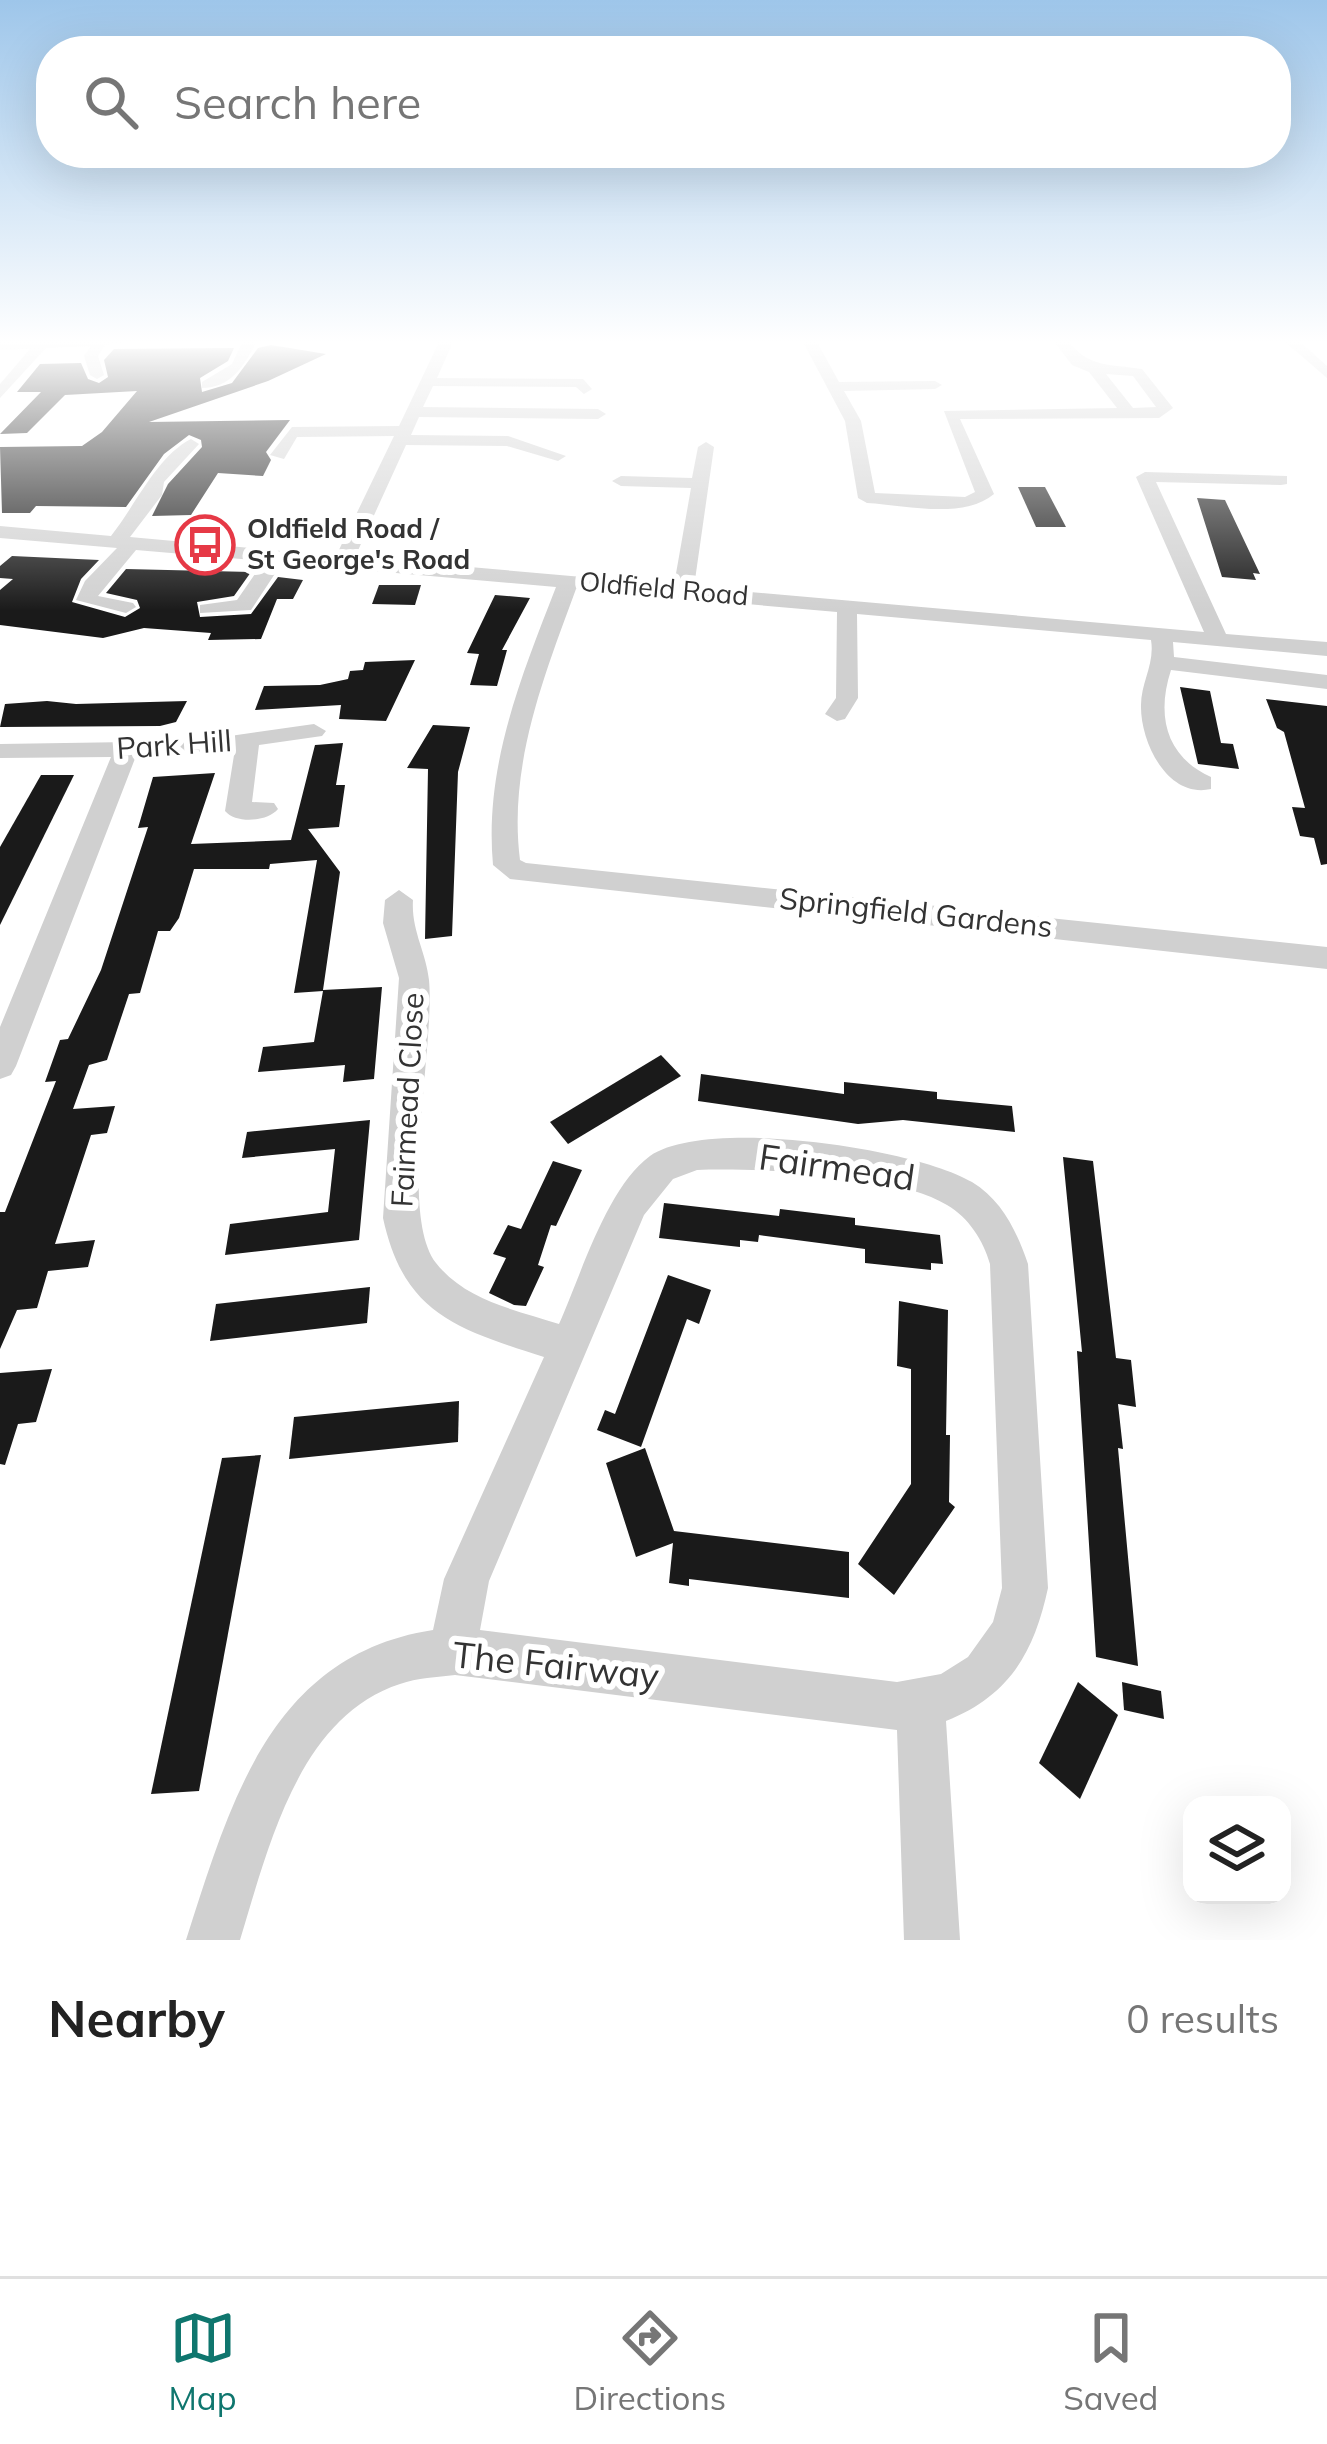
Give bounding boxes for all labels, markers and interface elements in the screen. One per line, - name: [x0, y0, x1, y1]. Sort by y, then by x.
- search box: [36, 36, 1291, 168]
- icon: search: [78, 69, 144, 135]
- text: Search here: [174, 74, 421, 130]
- place label: Oldfield Road / St George's Road: [247, 511, 470, 576]
- bus stop icon: Oldfield Road / St George's Road: [174, 514, 236, 576]
- street label: Oldfield Road: [578, 564, 750, 612]
- street label: Park Hill: [115, 721, 233, 767]
- street label: Springfield Gardens: [778, 879, 1054, 945]
- street label: Fairmead Close: [382, 992, 432, 1208]
- street label: Fairmead: [756, 1133, 918, 1200]
- street label: The Fairway: [451, 1631, 661, 1698]
- map controls: [1183, 1796, 1291, 1904]
- button: layers: [1183, 1796, 1291, 1904]
- text: Nearby: [48, 1986, 225, 2050]
- text: 0 results: [1126, 1994, 1279, 2043]
- tab: Map: [169, 2305, 236, 2418]
- tab: Directions: [574, 2305, 726, 2418]
- tab: Saved: [1063, 2305, 1158, 2418]

